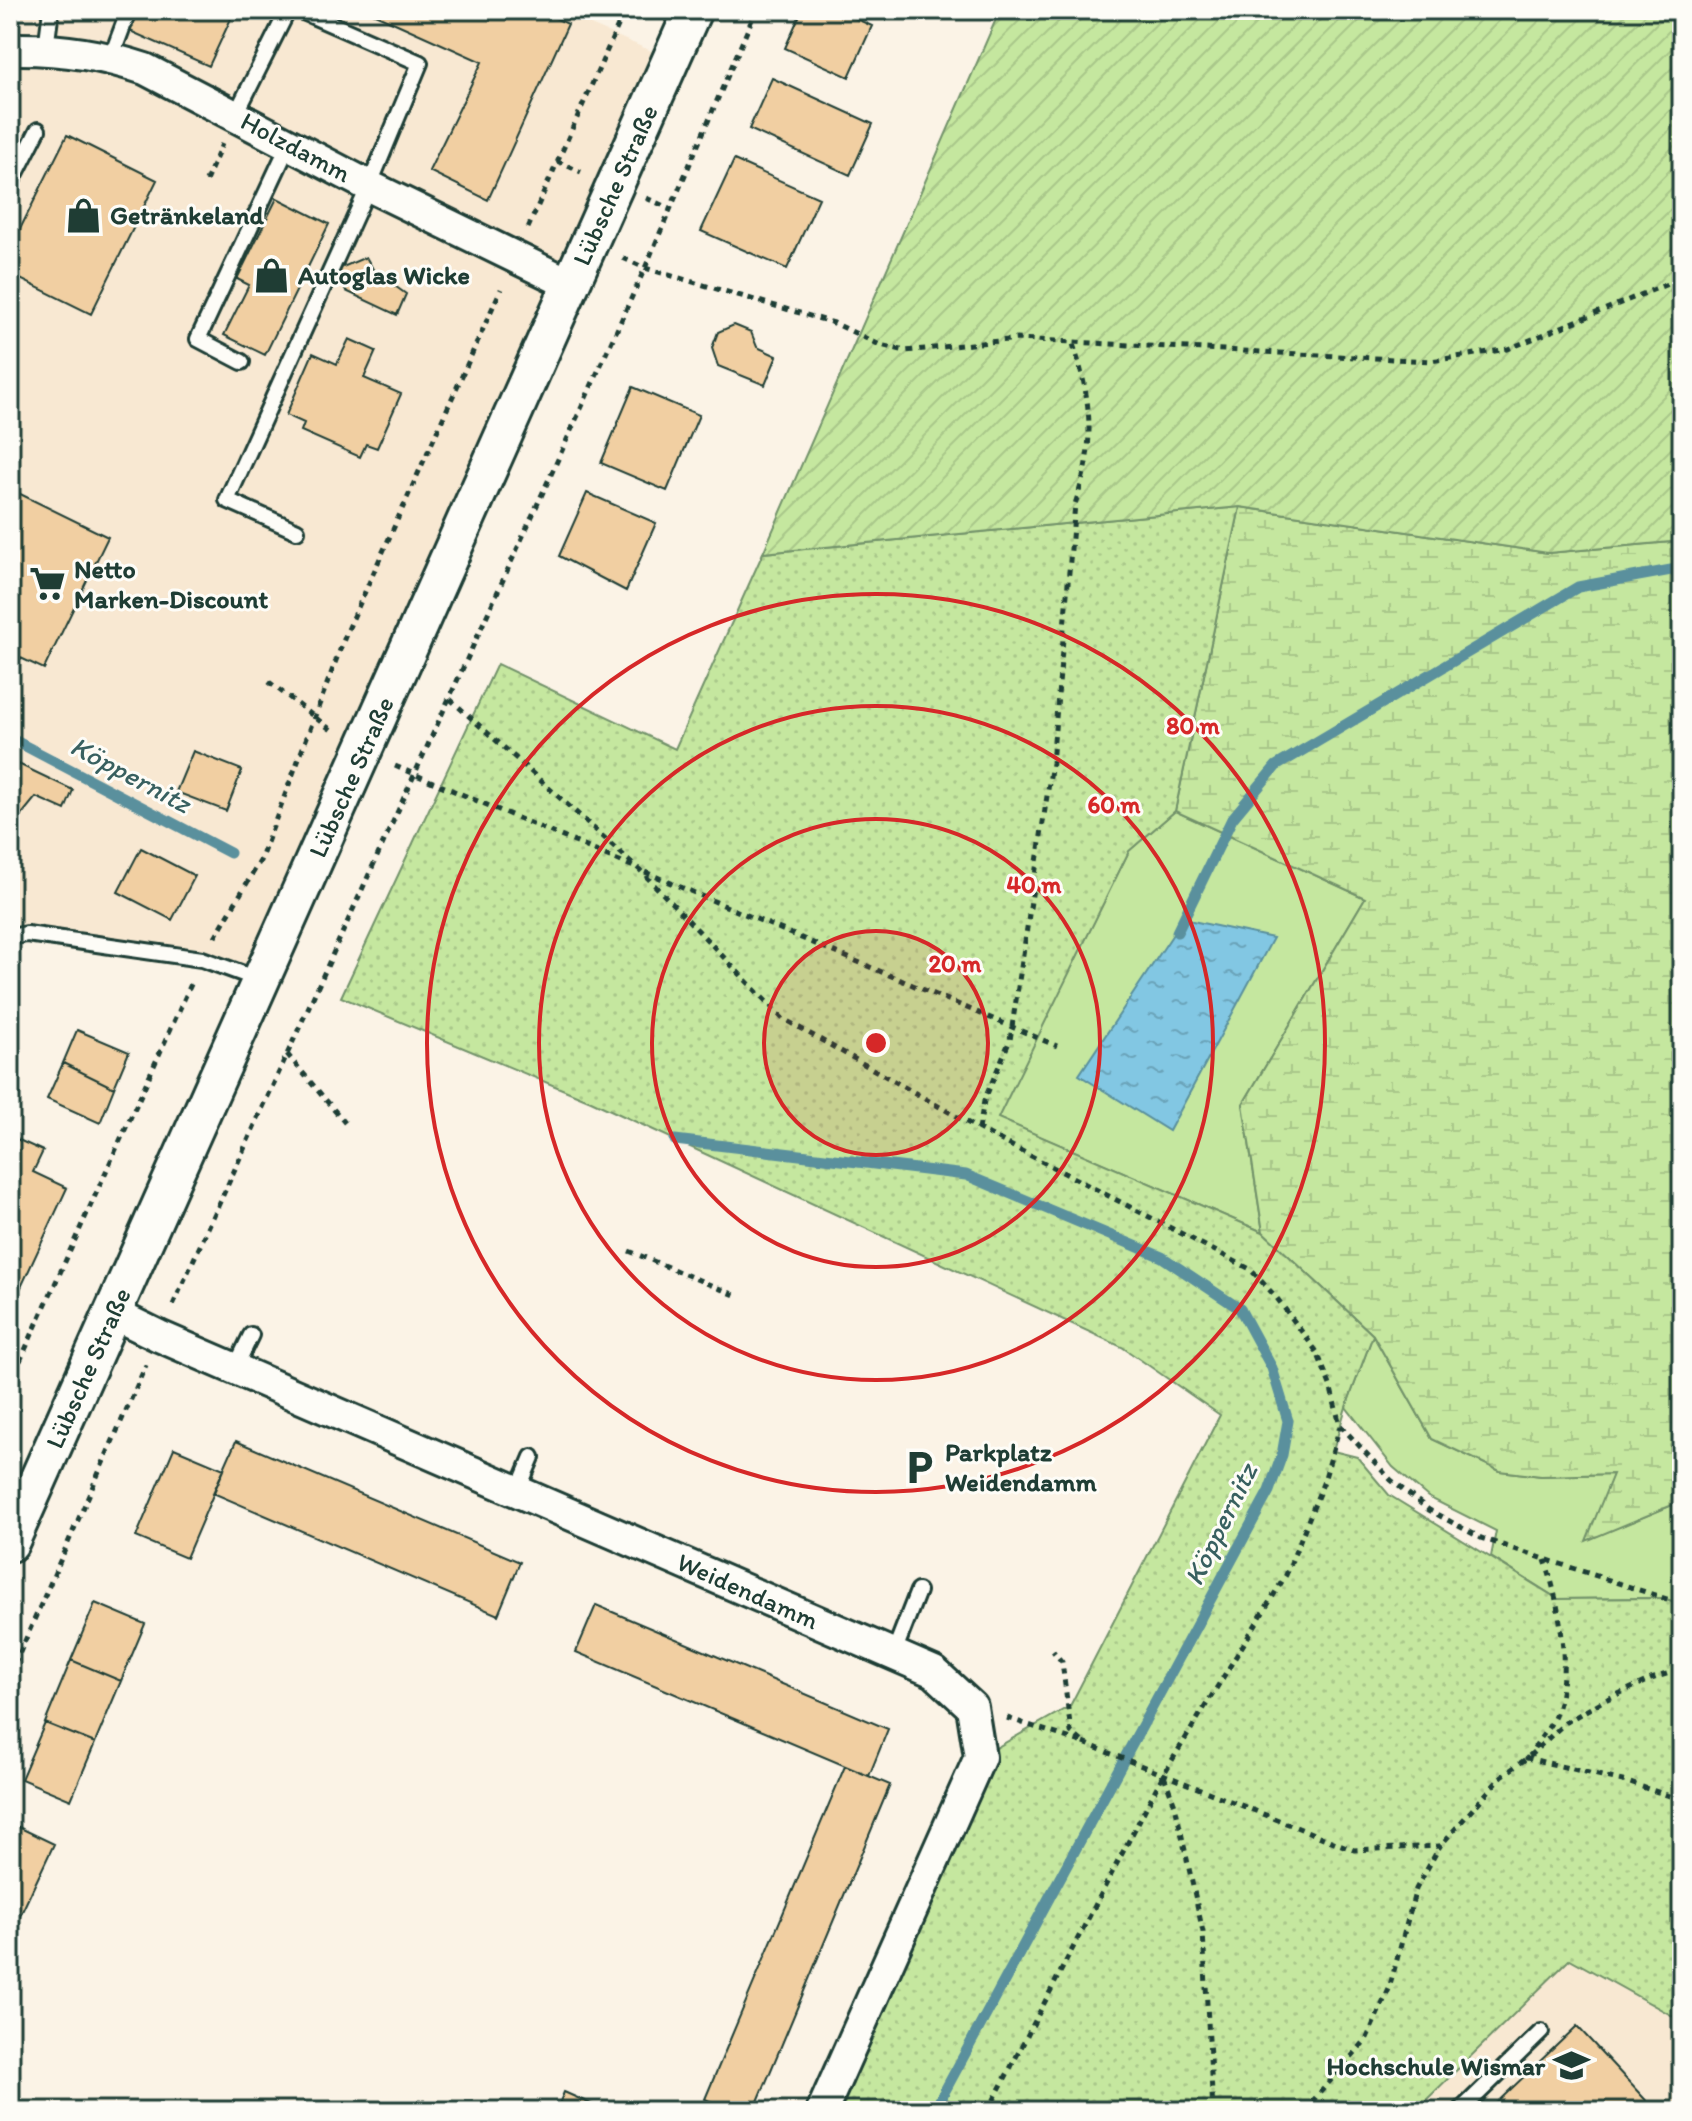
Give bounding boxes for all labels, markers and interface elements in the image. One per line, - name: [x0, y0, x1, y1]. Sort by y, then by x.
- street label: Lübsche Straße: [565, 100, 665, 270]
- street label: Holzdamm: [235, 105, 357, 189]
- shop icon: Getränkeland: [65, 196, 103, 234]
- place label: Getränkeland: [110, 199, 265, 231]
- shop icon: Autoglas Wicke: [253, 256, 291, 294]
- place label: Autoglas Wicke: [297, 259, 470, 291]
- place label: Netto Marken-Discount: [74, 553, 269, 615]
- supermarket icon: Netto Marken-Discount: [29, 565, 67, 603]
- street label: Lübsche Straße: [301, 692, 401, 862]
- text: 80 m: [1166, 711, 1221, 740]
- water label: Köppernitz: [65, 728, 199, 821]
- text: 60 m: [1087, 790, 1141, 819]
- text: 40 m: [1007, 870, 1062, 899]
- text: 20 m: [929, 949, 982, 978]
- centre of rings: [862, 1029, 890, 1057]
- street label: Lübsche Straße: [38, 1283, 138, 1453]
- place label: Parkplatz Weidendamm: [945, 1436, 1098, 1498]
- parking icon: Parkplatz Weidendamm: [900, 1448, 938, 1486]
- water label: Köppernitz: [1176, 1456, 1265, 1591]
- street label: Weidendamm: [672, 1546, 824, 1636]
- school or university icon: Hochschule Wismar: [1552, 2047, 1590, 2085]
- place label: Hochschule Wismar: [1327, 2050, 1546, 2082]

